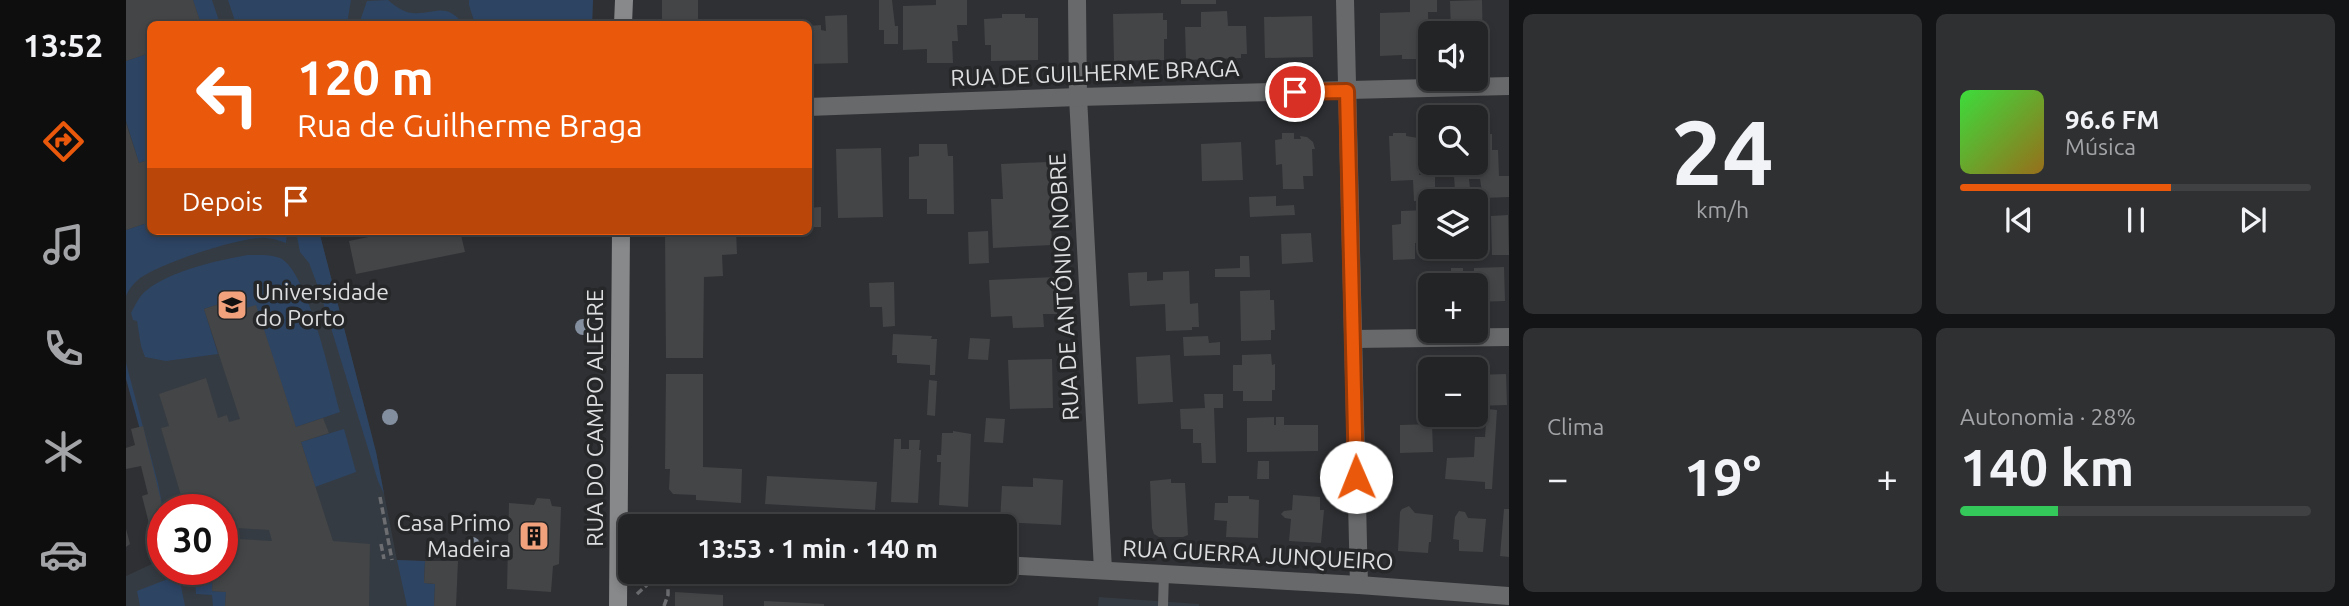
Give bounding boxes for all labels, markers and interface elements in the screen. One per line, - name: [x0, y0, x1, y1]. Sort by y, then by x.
- map controls: [1418, 21, 1488, 427]
- button: sound: [1418, 21, 1488, 91]
- text: 13:52: [23, 27, 103, 63]
- icon: left: [182, 49, 273, 140]
- text: 120 m: [297, 49, 434, 104]
- street label: RUA DE GUILHERME BRAGA: [950, 55, 1240, 90]
- pin: [1265, 62, 1325, 122]
- icon: arrive: [1276, 73, 1314, 111]
- text: 24: [1671, 100, 1774, 202]
- button: search: [1418, 105, 1488, 175]
- text: 96.6 FM: [2065, 105, 2159, 134]
- text: Rua de Guilherme Braga: [297, 107, 643, 143]
- icon: directions: [39, 117, 88, 166]
- text: Música: [2065, 134, 2136, 159]
- street label: RUA DE ANTÓNIO NOBRE: [1043, 153, 1083, 421]
- icon: arrive: [277, 182, 315, 220]
- text: Depois: [182, 187, 263, 216]
- button: layers: [1418, 189, 1488, 259]
- text: km/h: [1696, 197, 1749, 222]
- icon: previous: [2000, 201, 2038, 239]
- icon: pause: [2117, 201, 2155, 239]
- icon: next: [2234, 201, 2272, 239]
- icon: music: [39, 220, 88, 269]
- button: +: [1418, 273, 1488, 343]
- place label: Universidade do Porto: [255, 279, 389, 330]
- school or university icon: Universidade do Porto: [215, 288, 249, 322]
- street label: RUA DO CAMPO ALEGRE: [582, 289, 607, 547]
- icon: phone: [39, 324, 88, 373]
- button: −: [1418, 357, 1488, 427]
- text: Autonomia · 28%: [1960, 404, 2136, 429]
- text: Clima: [1547, 414, 1604, 439]
- icon: climate: [39, 427, 88, 476]
- text: 140 km: [1960, 438, 2134, 496]
- position arrow: [1319, 440, 1393, 514]
- text: 19°: [1684, 448, 1761, 506]
- text: −: [1547, 457, 1568, 499]
- text: +: [1877, 457, 1898, 499]
- speed limit sign: 30: [147, 494, 238, 585]
- place label: Casa Primo Madeira: [397, 510, 511, 561]
- building icon: Casa Primo Madeira: [517, 519, 551, 553]
- icon: car: [39, 530, 88, 579]
- text: 13:53 · 1 min · 140 m: [697, 534, 938, 563]
- street label: RUA GUERRA JUNQUEIRO: [1122, 535, 1394, 574]

